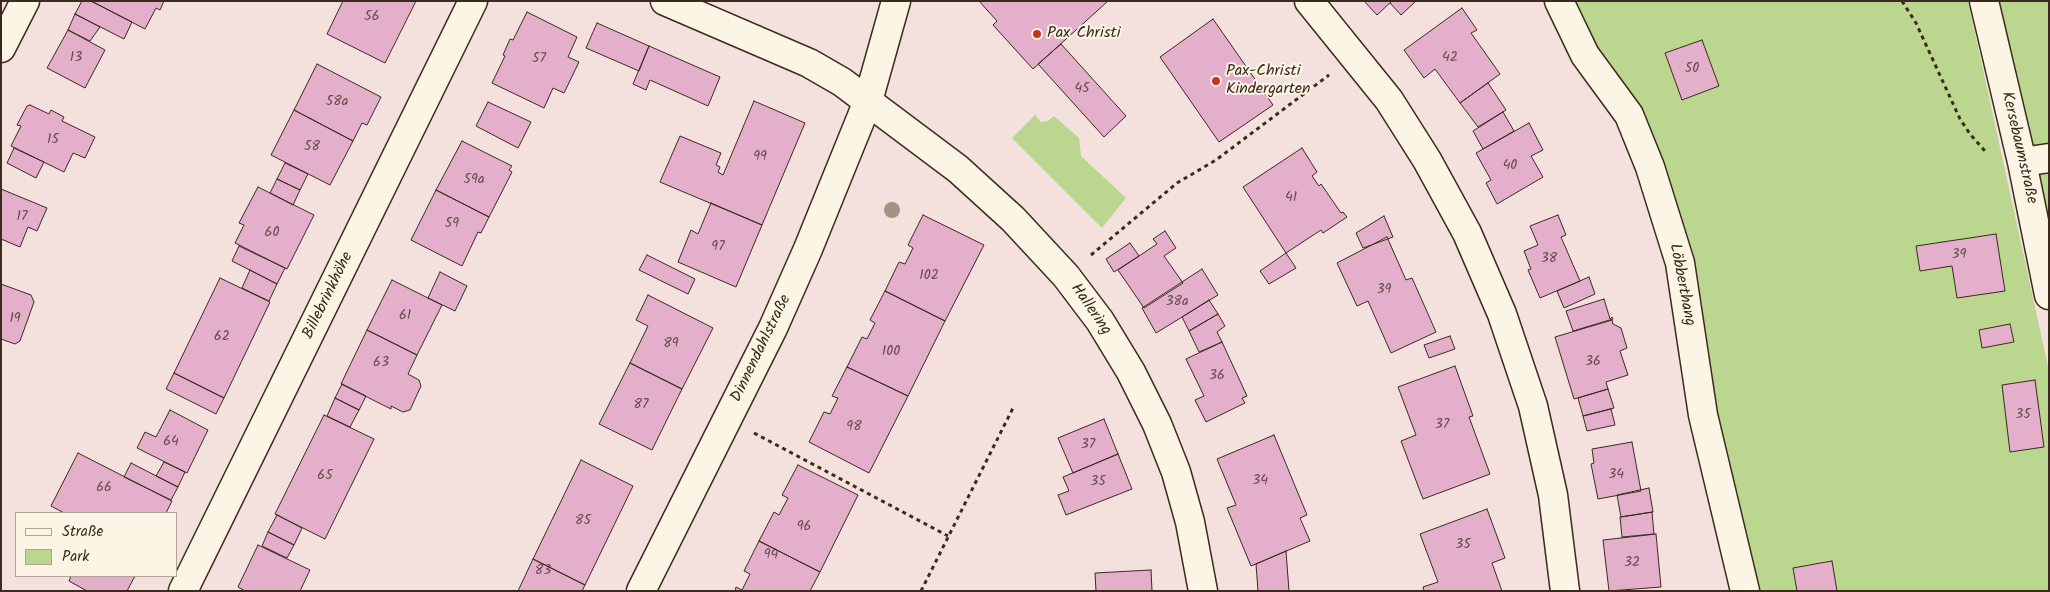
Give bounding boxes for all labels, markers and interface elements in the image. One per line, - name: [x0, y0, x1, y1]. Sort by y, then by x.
- house number: 56: [364, 10, 380, 26]
- place label: Pax Christi: [1047, 24, 1121, 44]
- marker: Pax Christi: [1031, 28, 1043, 40]
- house number: 13: [70, 51, 82, 67]
- house number: 42: [1442, 51, 1458, 67]
- house number: 57: [532, 52, 546, 68]
- place label: Pax-Christi Kindergarten: [1226, 62, 1311, 100]
- house number: 50: [1685, 62, 1699, 78]
- marker: Pax-Christi Kindergarten: [1210, 75, 1222, 87]
- house number: 45: [1074, 82, 1090, 98]
- street label: Kersebaumstraße: [1996, 90, 2040, 206]
- house number: 58a: [326, 95, 348, 111]
- house number: 15: [47, 133, 59, 149]
- house number: 58: [304, 140, 320, 156]
- house number: 99: [753, 150, 767, 166]
- house number: 40: [1503, 159, 1517, 175]
- house number: 59a: [464, 173, 484, 189]
- house number: 41: [1285, 191, 1297, 207]
- house number: 17: [17, 210, 27, 226]
- house number: 59: [445, 217, 459, 233]
- house number: 60: [265, 226, 279, 242]
- house number: 97: [711, 240, 725, 256]
- street label: Löbberthang: [1664, 242, 1698, 328]
- house number: 39: [1952, 248, 1966, 264]
- street label: Billebrinkhöhe: [300, 249, 358, 343]
- house number: 38: [1541, 252, 1557, 268]
- house number: 102: [919, 269, 939, 285]
- street label: Hallering: [1065, 281, 1115, 339]
- house number: 39: [1377, 283, 1391, 299]
- street label: Dinnendahlstraße: [728, 292, 796, 406]
- house number: 38a: [1166, 295, 1188, 311]
- house number: 61: [399, 309, 411, 325]
- house number: 19: [9, 312, 21, 328]
- house number: 62: [214, 330, 230, 346]
- house number: 89: [663, 337, 679, 353]
- house number: 100: [882, 345, 900, 361]
- house number: 36: [1585, 355, 1601, 371]
- house number: 63: [373, 356, 389, 372]
- house number: 36: [1209, 369, 1225, 385]
- house number: 87: [634, 398, 648, 414]
- house number: 35: [2015, 408, 2031, 424]
- house number: 37: [1435, 418, 1449, 434]
- house number: 98: [846, 420, 862, 436]
- house number: 64: [163, 435, 179, 451]
- house number: 37: [1081, 438, 1095, 454]
- house number: 34: [1608, 468, 1624, 484]
- house number: 65: [317, 469, 333, 485]
- house number: 34: [1252, 474, 1268, 490]
- house number: 35: [1090, 475, 1106, 491]
- house number: 66: [96, 481, 112, 497]
- legend: [15, 512, 178, 577]
- house number: 85: [575, 514, 591, 530]
- text: Straße: [62, 520, 103, 544]
- house number: 96: [797, 520, 811, 536]
- house number: 35: [1455, 538, 1471, 554]
- text: Park: [62, 545, 89, 569]
- house number: 94: [764, 548, 778, 564]
- house number: 32: [1624, 556, 1640, 572]
- house number: 83: [535, 564, 551, 580]

